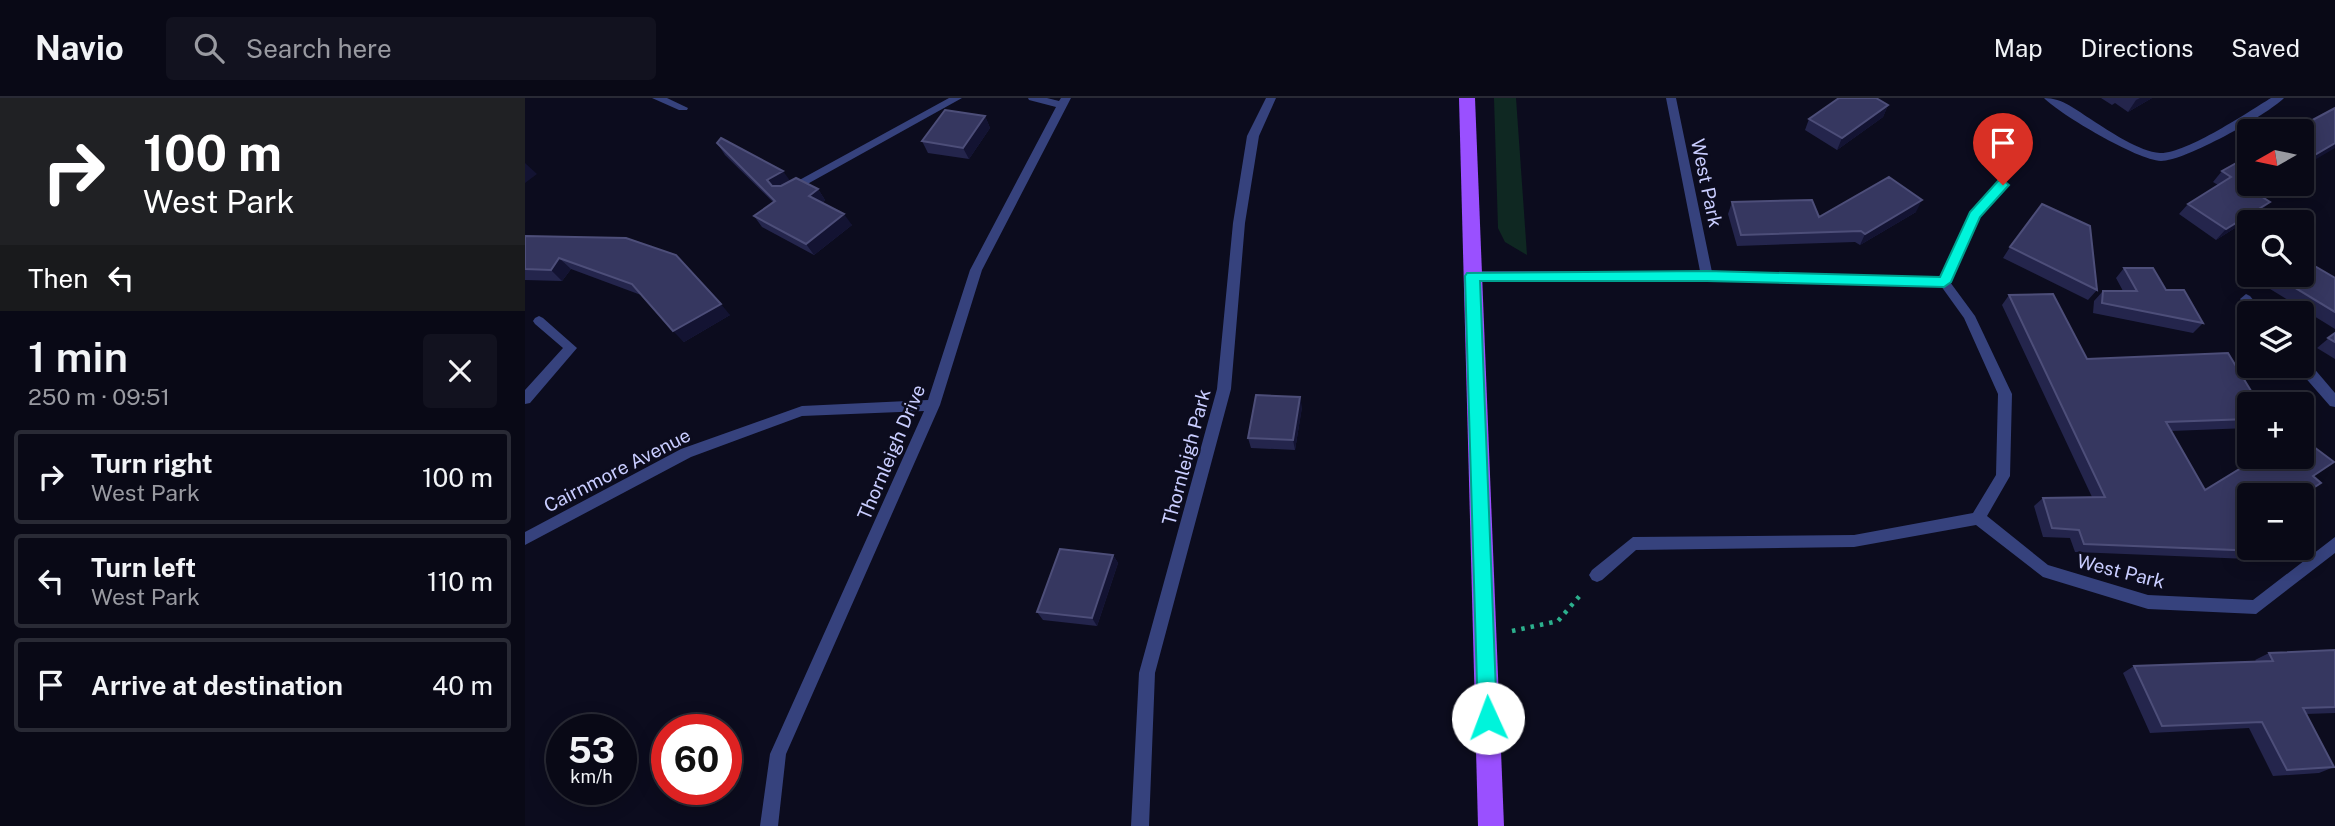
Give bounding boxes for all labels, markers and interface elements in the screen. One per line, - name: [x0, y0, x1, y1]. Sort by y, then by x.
- search box: [166, 17, 656, 80]
- text: Navio: [35, 29, 124, 67]
- icon: search: [190, 29, 228, 67]
- text: Search here: [246, 33, 392, 64]
- text: Map: [1994, 34, 2043, 62]
- text: Directions: [2081, 34, 2193, 62]
- text: Saved: [2231, 34, 2300, 62]
- pin: [1973, 113, 2033, 185]
- north arrow: [2237, 119, 2313, 196]
- map controls: [2237, 119, 2314, 560]
- text: 100 m: [143, 124, 282, 182]
- icon: arrive: [1984, 124, 2022, 162]
- icon: right: [28, 126, 119, 217]
- street label: West Park: [1687, 137, 1727, 230]
- text: West Park: [143, 183, 294, 220]
- button: search: [2237, 210, 2314, 287]
- icon: left: [102, 259, 140, 297]
- text: Then: [28, 263, 88, 294]
- button: layers: [2237, 301, 2314, 378]
- text: 1 min: [28, 332, 128, 381]
- button: close: [423, 334, 497, 408]
- street label: Thornleigh Drive: [853, 381, 929, 523]
- text: 250 m · 09:51: [28, 383, 170, 410]
- street label: Thornleigh Park: [1157, 386, 1215, 527]
- button: +: [2237, 392, 2314, 469]
- street label: Cairnmore Avenue: [540, 424, 694, 516]
- text: Turn right: [91, 448, 213, 479]
- icon: right: [32, 458, 70, 496]
- text: 100 m: [422, 462, 493, 493]
- text: West Park: [91, 479, 200, 506]
- button: −: [2237, 483, 2314, 560]
- street label: West Park: [2075, 549, 2168, 593]
- text: Turn left: [91, 552, 196, 583]
- icon: left: [32, 562, 70, 600]
- text: 110 m: [427, 566, 493, 597]
- text: West Park: [91, 583, 200, 610]
- icon: arrive: [32, 666, 70, 704]
- text: Arrive at destination: [91, 670, 343, 701]
- text: 40 m: [432, 670, 493, 701]
- position arrow: [1451, 681, 1525, 755]
- speed limit sign: 60: [651, 714, 742, 805]
- text: 53: [568, 730, 615, 771]
- text: km/h: [570, 766, 613, 787]

